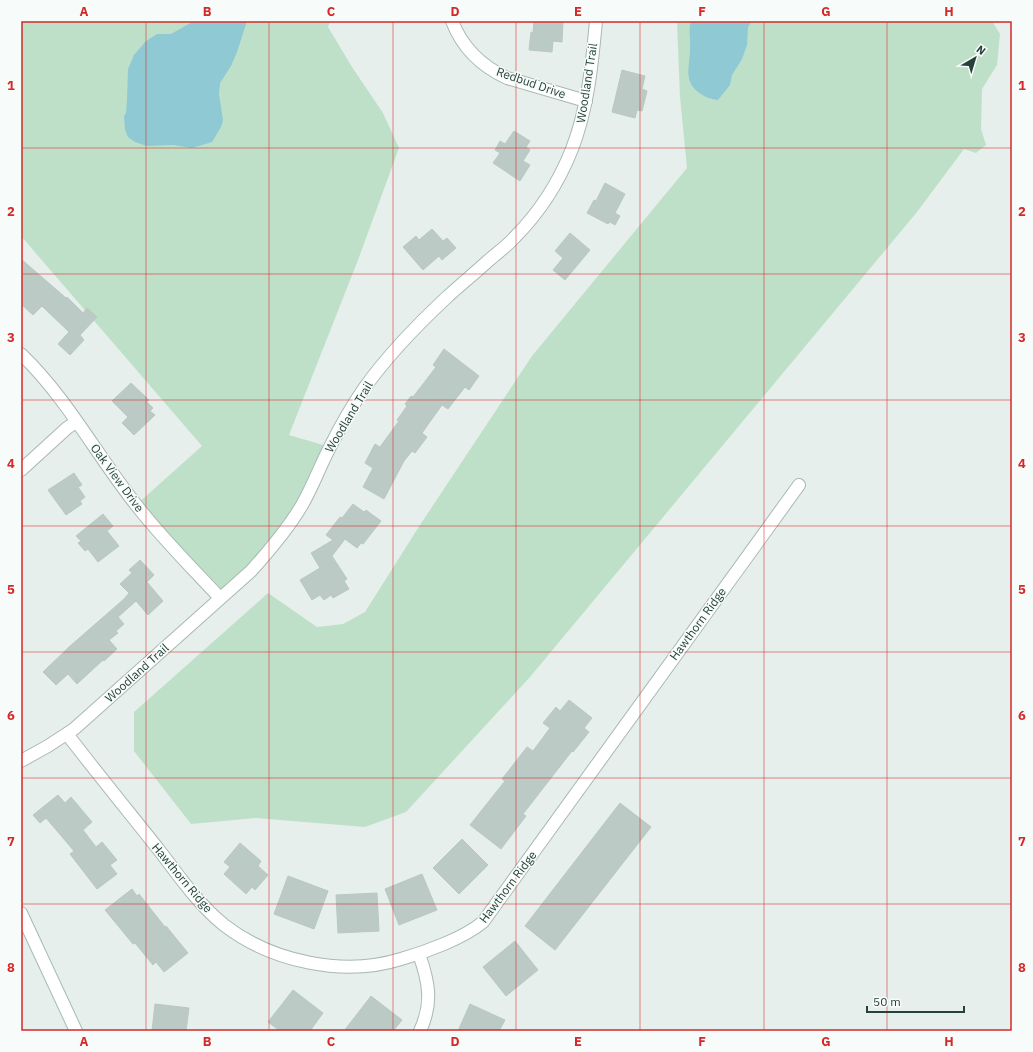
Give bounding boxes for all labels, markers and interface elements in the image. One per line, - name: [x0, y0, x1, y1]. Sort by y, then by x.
- text: A: [80, 3, 89, 20]
- text: B: [203, 3, 212, 20]
- text: C: [327, 3, 336, 20]
- text: D: [450, 3, 460, 20]
- text: E: [574, 3, 582, 20]
- text: F: [698, 3, 706, 20]
- text: G: [821, 3, 831, 20]
- text: H: [944, 3, 954, 20]
- north arrow: [955, 38, 995, 78]
- street label: Woodland Trail: [573, 42, 600, 124]
- text: N: [974, 42, 989, 58]
- street label: Redbud Drive: [494, 64, 568, 102]
- text: 1: [7, 77, 15, 94]
- text: 1: [1018, 77, 1026, 94]
- text: 2: [7, 203, 15, 220]
- text: 2: [1018, 203, 1026, 220]
- text: 3: [7, 329, 15, 346]
- text: 3: [1018, 329, 1026, 346]
- street label: Woodland Trail: [321, 378, 376, 455]
- street label: Oak View Drive: [88, 441, 147, 515]
- text: 4: [7, 455, 15, 472]
- text: 4: [1018, 455, 1026, 472]
- text: 5: [7, 581, 15, 598]
- text: 5: [1018, 581, 1026, 598]
- street label: Hawthorn Ridge: [666, 584, 729, 663]
- street label: Woodland Trail: [102, 640, 172, 705]
- text: 6: [7, 707, 15, 724]
- text: 6: [1018, 707, 1026, 724]
- text: 7: [7, 833, 15, 850]
- text: 7: [1018, 833, 1026, 850]
- street label: Hawthorn Ridge: [149, 840, 216, 916]
- street label: Hawthorn Ridge: [476, 847, 540, 926]
- text: 8: [7, 959, 15, 976]
- text: 8: [1018, 959, 1026, 976]
- scale bar: [867, 988, 964, 1014]
- text: 50 m: [873, 994, 901, 1009]
- text: A: [80, 1033, 89, 1050]
- text: B: [203, 1033, 212, 1050]
- text: C: [327, 1033, 336, 1050]
- text: D: [450, 1033, 460, 1050]
- text: E: [574, 1033, 582, 1050]
- text: F: [698, 1033, 706, 1050]
- text: G: [821, 1033, 831, 1050]
- text: H: [944, 1033, 954, 1050]

